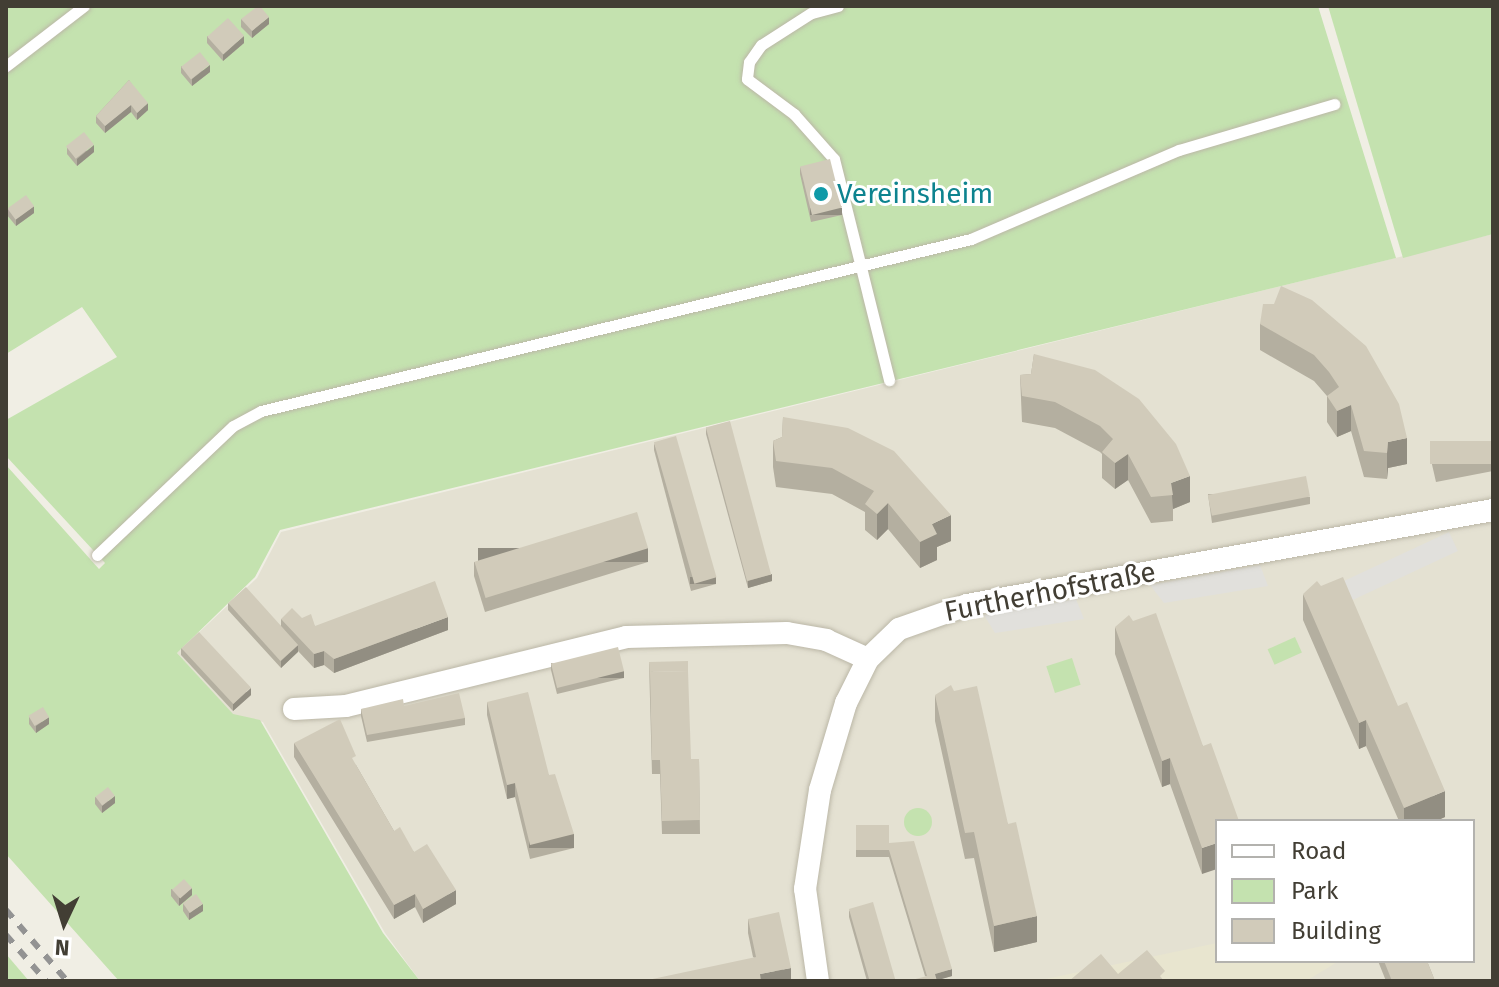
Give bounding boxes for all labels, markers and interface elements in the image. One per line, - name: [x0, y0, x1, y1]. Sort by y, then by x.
- place label: Vereinsheim: [837, 177, 993, 211]
- marker: Vereinsheim: [812, 185, 830, 203]
- street label: Furtherhofstraße: [942, 555, 1158, 629]
- legend: [1215, 819, 1475, 963]
- text: Road: [1291, 837, 1346, 865]
- text: Park: [1291, 877, 1338, 905]
- north arrow: [24, 883, 104, 963]
- text: Building: [1291, 917, 1381, 945]
- text: N: [54, 933, 71, 961]

